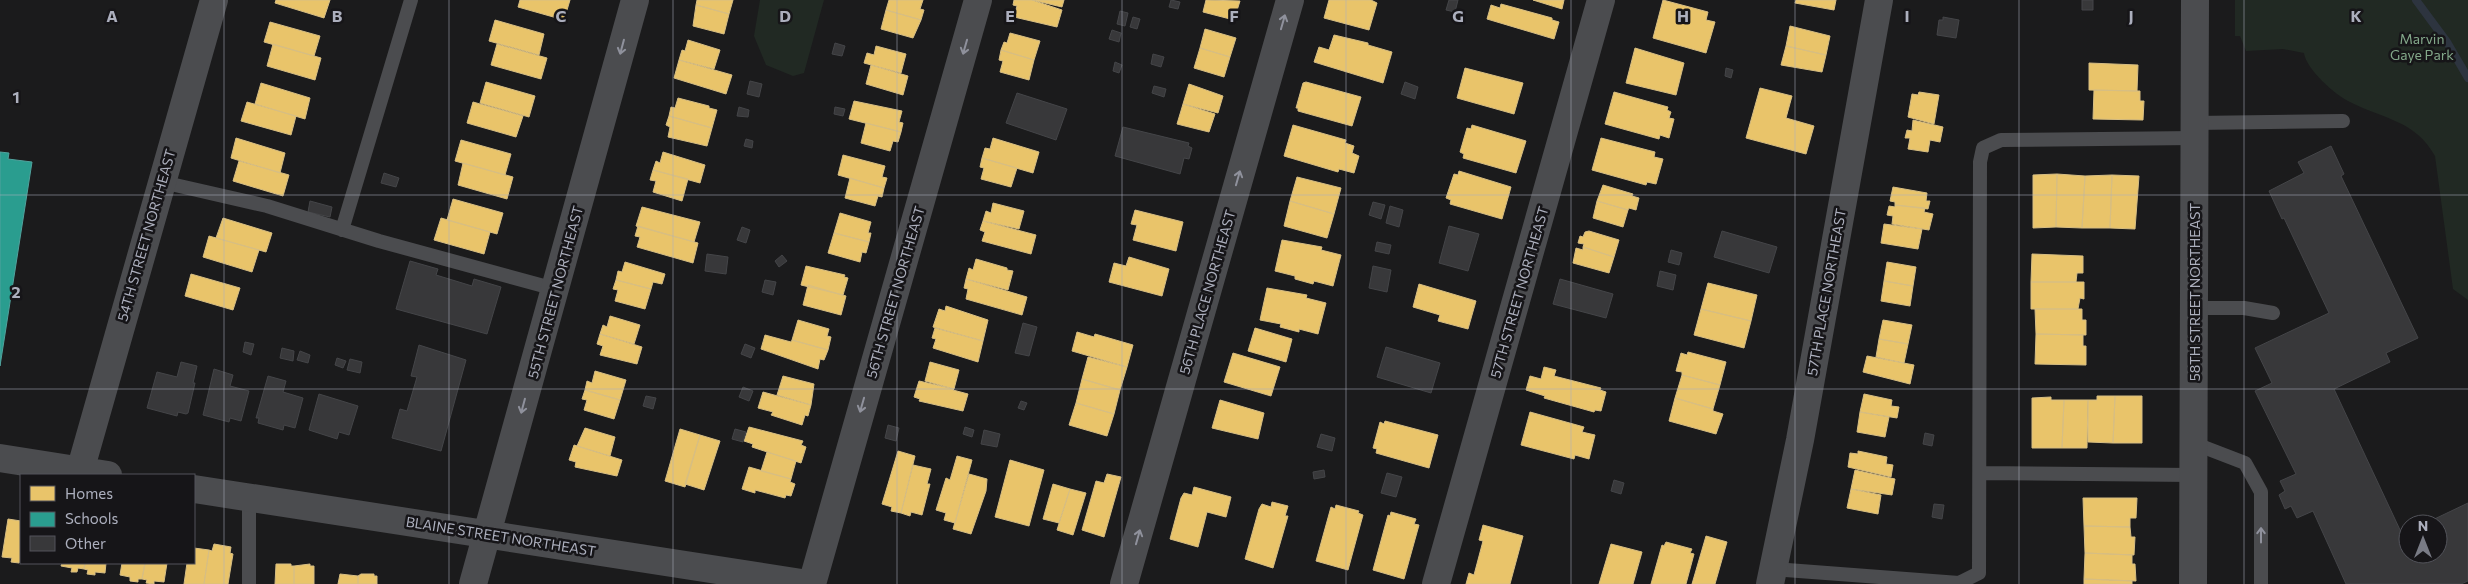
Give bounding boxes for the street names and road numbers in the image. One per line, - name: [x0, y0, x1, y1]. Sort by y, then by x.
- street label: 54TH STREET NORTHEAST: [113, 147, 179, 323]
- street label: 58TH STREET NORTHEAST: [2186, 203, 2203, 381]
- street label: 55TH STREET NORTHEAST: [524, 204, 586, 380]
- street label: 56TH STREET NORTHEAST: [862, 204, 928, 380]
- street label: 57TH STREET NORTHEAST: [1486, 204, 1552, 380]
- street label: 57TH PLACE NORTHEAST: [1803, 207, 1849, 377]
- street label: 56TH PLACE NORTHEAST: [1175, 208, 1239, 376]
- street label: BLAINE STREET NORTHEAST: [405, 513, 597, 559]

